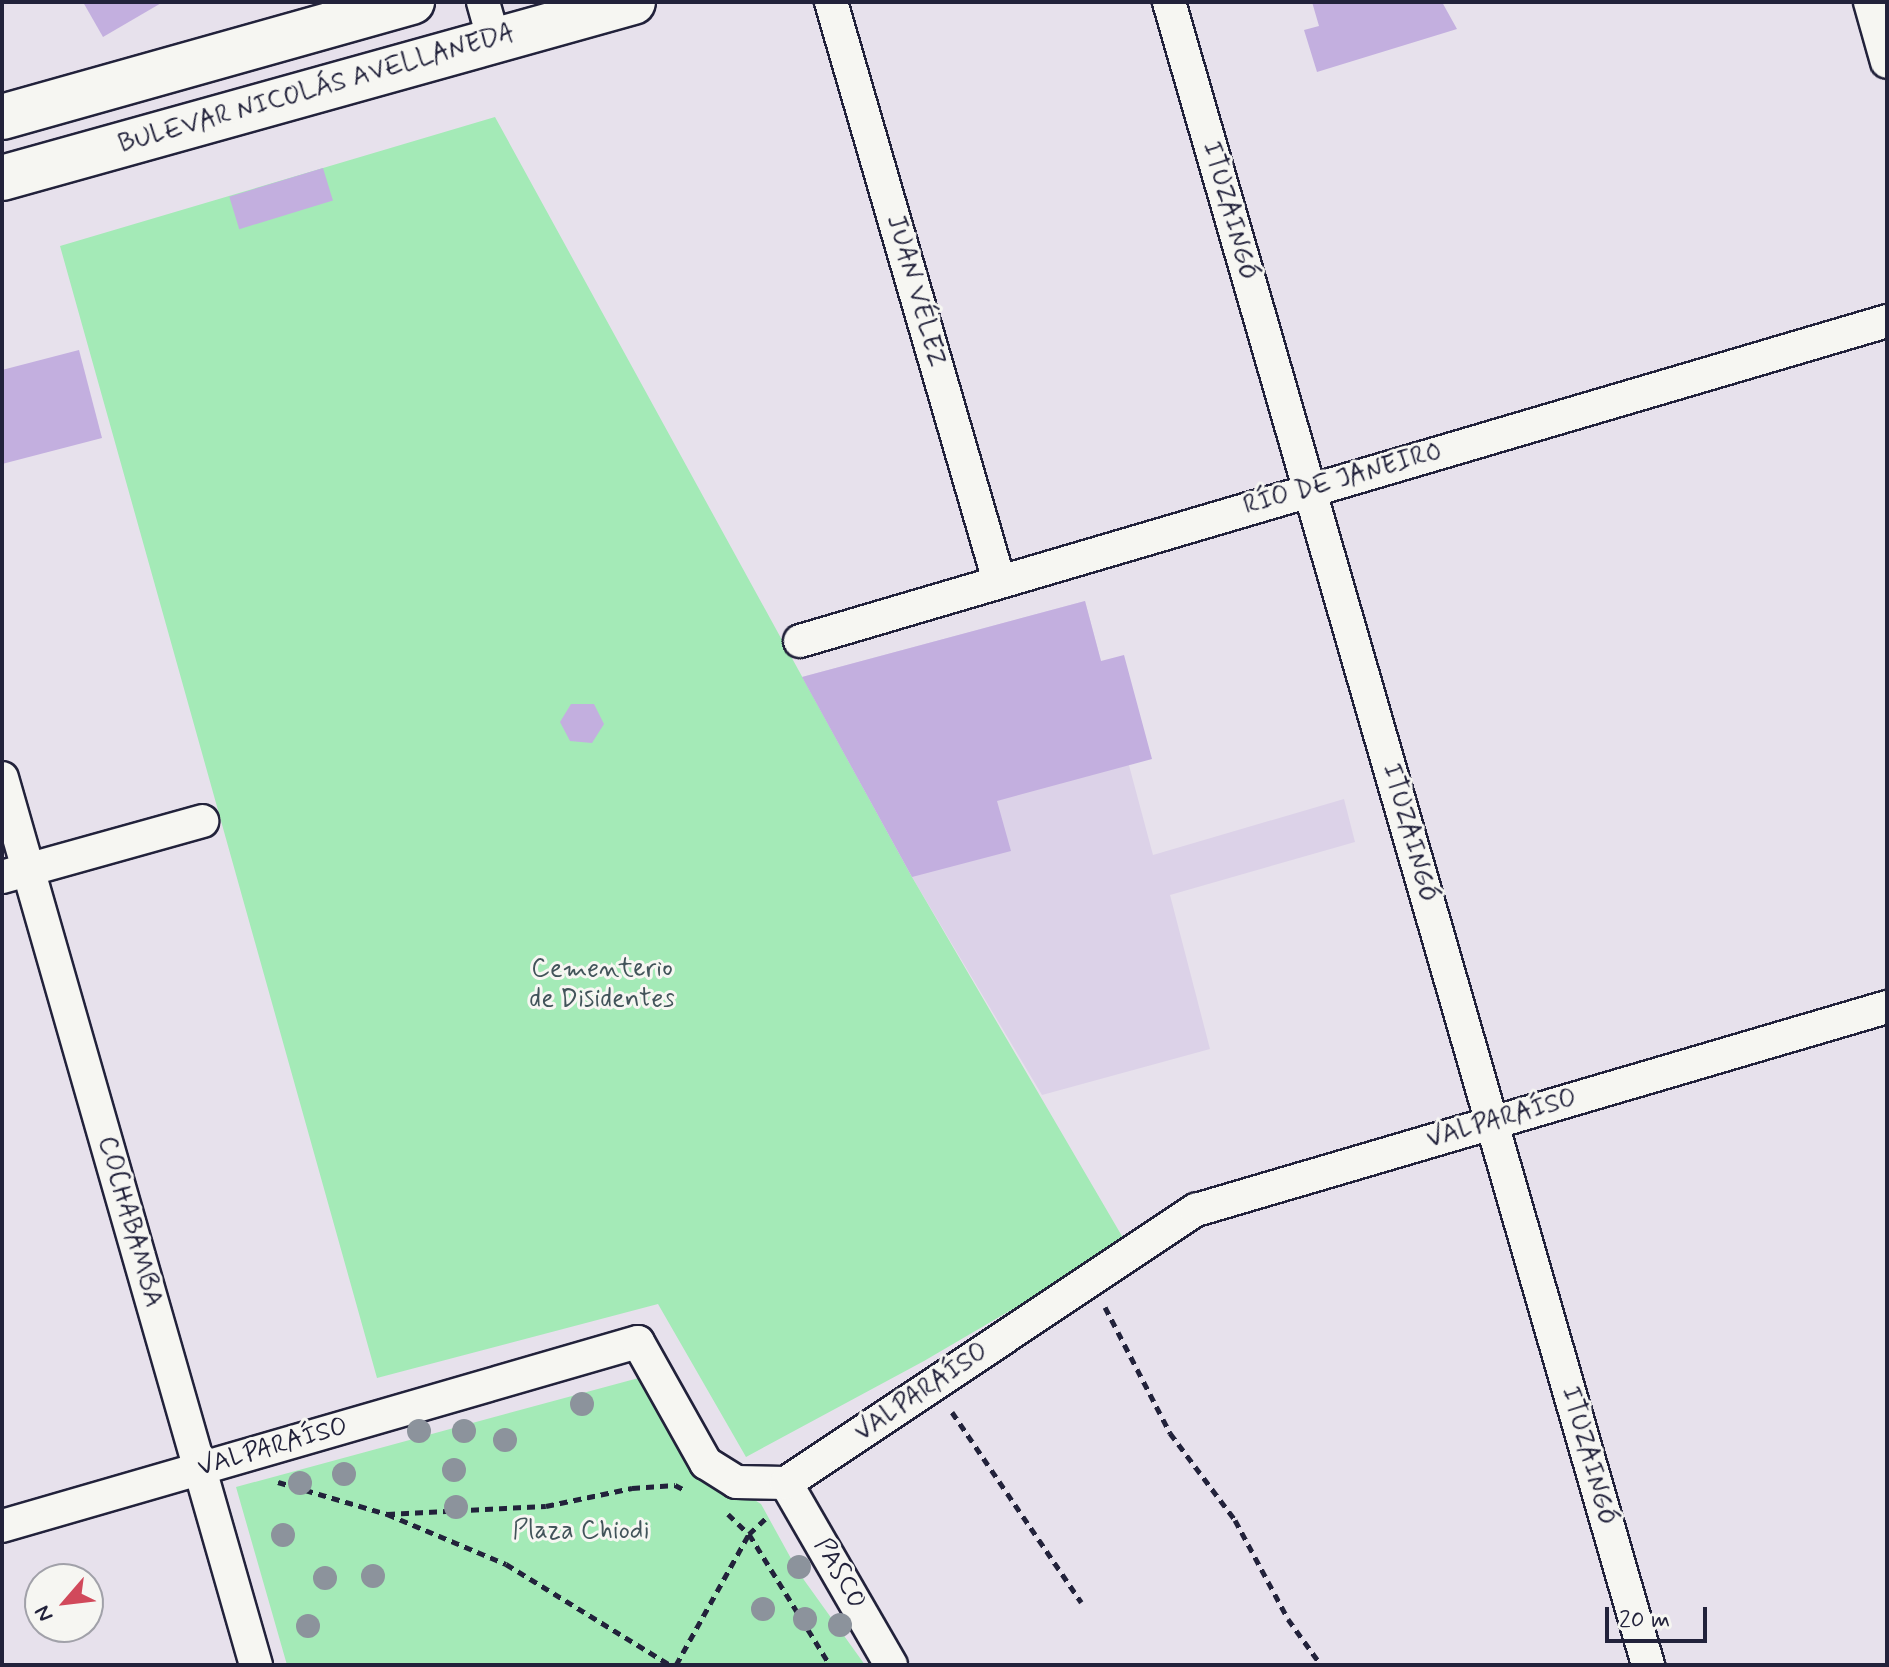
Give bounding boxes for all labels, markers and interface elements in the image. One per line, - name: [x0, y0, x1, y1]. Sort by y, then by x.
- street label: BULEVAR NICOLÁS AVELLANEDA: [119, 19, 515, 161]
- street label: ITUZAINGÓ: [1194, 138, 1264, 284]
- street label: JUAN VÉLEZ: [879, 213, 951, 369]
- street label: RÍO DE JANEIRO: [1241, 437, 1445, 523]
- street label: ITUZAINGÓ: [1374, 760, 1444, 906]
- park label: Cementerio de Disidentes: [530, 954, 674, 1016]
- street label: VALPARAÍSO: [1423, 1084, 1581, 1156]
- street label: COCHABAMBA: [90, 1133, 168, 1311]
- street label: VALPARAÍSO: [849, 1337, 995, 1449]
- street label: ITUZAINGÓ: [1553, 1383, 1623, 1529]
- street label: VALPARAÍSO: [194, 1412, 352, 1484]
- park label: Plaza Chiodi: [513, 1516, 649, 1548]
- street label: PASCO: [806, 1533, 872, 1615]
- north arrow: [24, 1563, 104, 1643]
- scale bar: [1609, 1591, 1711, 1641]
- text: N: [29, 1600, 60, 1626]
- text: 20 m: [1619, 1605, 1670, 1636]

